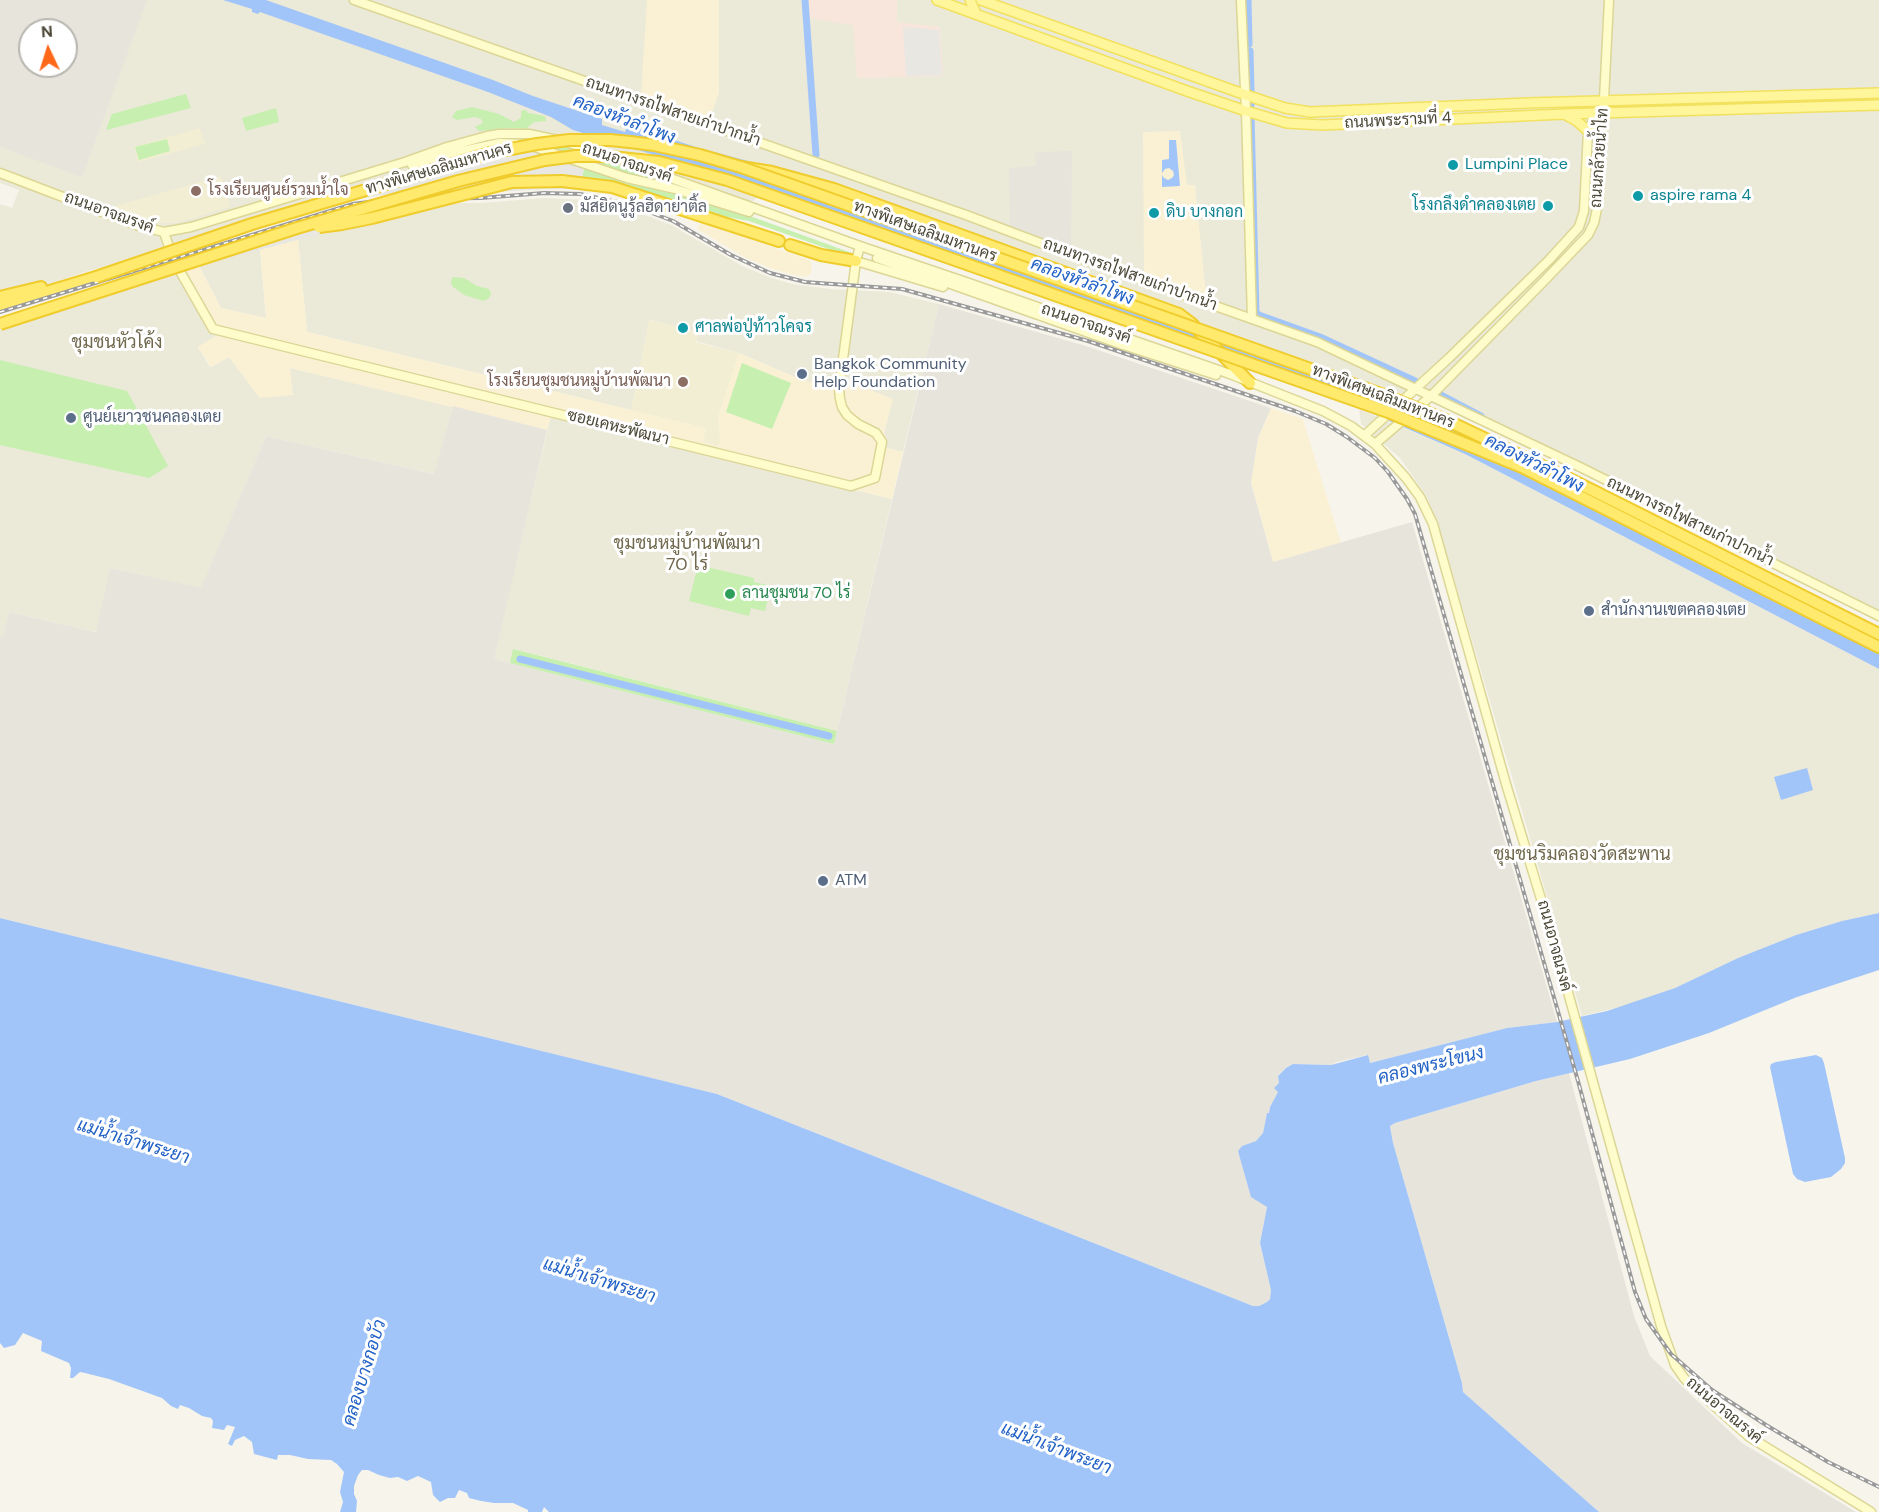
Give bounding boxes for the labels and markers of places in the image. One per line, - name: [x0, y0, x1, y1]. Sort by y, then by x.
- place label: Lumpini Place: [1465, 155, 1568, 175]
- marker: Lumpini Place: [1446, 158, 1460, 172]
- place label: โรงเรียนศูนย์รวมน้ำใจ: [208, 181, 349, 201]
- marker: โรงเรียนศูนย์รวมน้ำใจ: [189, 184, 203, 198]
- place label: aspire rama 4: [1650, 186, 1751, 206]
- marker: aspire rama 4: [1631, 189, 1645, 203]
- place label: โรงกลึงดำคลองเตย: [1413, 196, 1536, 216]
- place label: มัสยิดนูรู้ลฮิดาย่าติ้ล: [580, 198, 707, 218]
- marker: โรงกลึงดำคลองเตย: [1541, 199, 1555, 213]
- marker: มัสยิดนูรู้ลฮิดาย่าติ้ล: [561, 201, 575, 215]
- place label: ดิบ บางกอก: [1166, 203, 1243, 223]
- marker: ดิบ บางกอก: [1147, 206, 1161, 220]
- place label: ศาลพ่อปู่ท้าวโคจร: [695, 318, 812, 338]
- marker: ศาลพ่อปู่ท้าวโคจร: [676, 321, 690, 335]
- place label: Bangkok Community Help Foundation: [814, 355, 967, 393]
- marker: Bangkok Community Help Foundation: [795, 367, 809, 381]
- place label: โรงเรียนชุมชนหมู่บ้านพัฒนา: [487, 372, 671, 392]
- marker: โรงเรียนชุมชนหมู่บ้านพัฒนา: [676, 375, 690, 389]
- place label: ศูนย์เยาวชนคลองเตย: [83, 408, 221, 428]
- marker: ศูนย์เยาวชนคลองเตย: [64, 411, 78, 425]
- place label: ลานชุมชน 70 ไร่: [742, 584, 850, 604]
- marker: ลานชุมชน 70 ไร่: [723, 587, 737, 601]
- place label: สำนักงานเขตคลองเตย: [1601, 601, 1746, 621]
- marker: สำนักงานเขตคลองเตย: [1582, 604, 1596, 618]
- place label: ATM: [835, 871, 867, 891]
- marker: ATM: [816, 874, 830, 888]

